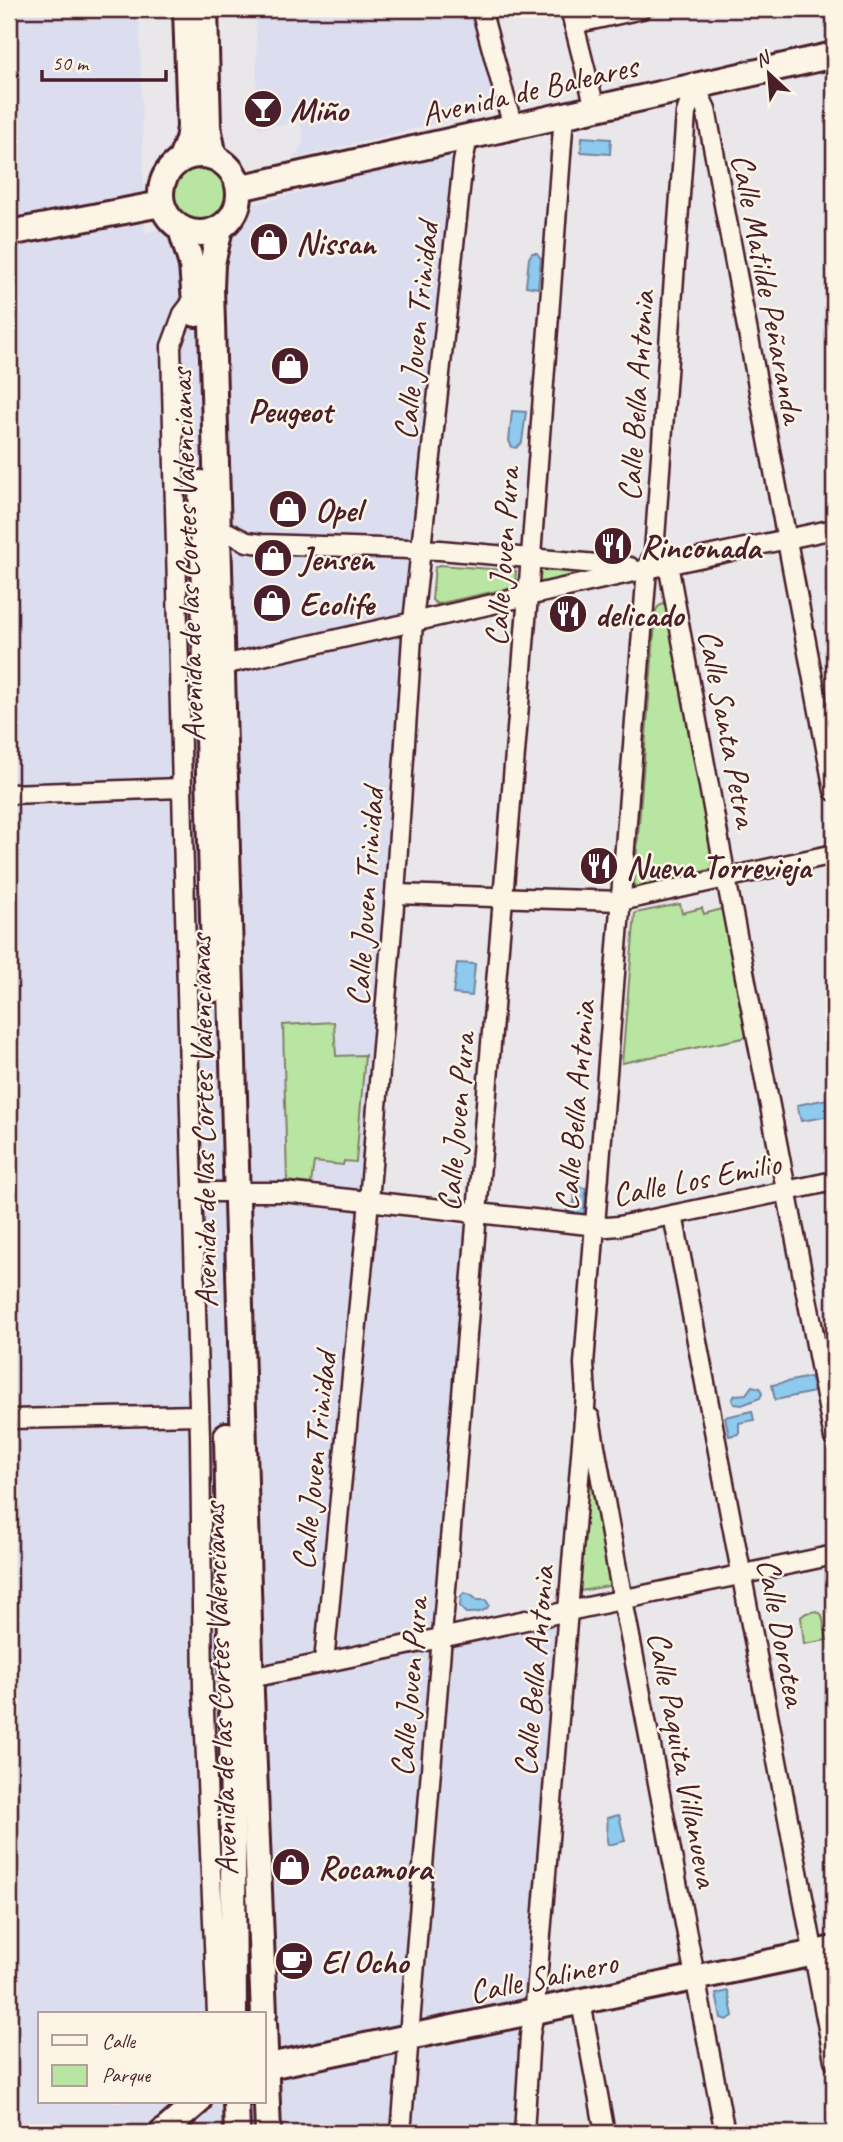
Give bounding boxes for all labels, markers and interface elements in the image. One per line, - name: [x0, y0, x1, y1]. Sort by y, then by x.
- scale bar: [42, 38, 166, 82]
- north arrow: [734, 38, 804, 108]
- street label: Avenida de Baleares: [417, 44, 644, 135]
- text: N: [751, 45, 775, 73]
- text: 50 m: [52, 50, 90, 76]
- bar icon: Miño: [242, 88, 284, 130]
- place label: Miño: [290, 89, 350, 131]
- street label: Calle Matilde Peñaranda: [721, 150, 815, 429]
- street label: Calle Joven Trinidad: [384, 215, 449, 442]
- shop icon: Nissan: [248, 221, 290, 263]
- place label: Nissan: [296, 222, 377, 264]
- street label: Calle Bella Antonia: [608, 287, 664, 503]
- shop icon: Peugeot: [269, 345, 311, 387]
- street label: Avenida de las Cortes Valencianas: [159, 365, 215, 742]
- place label: Peugeot: [248, 390, 336, 432]
- street label: Calle Joven Pura: [475, 464, 529, 648]
- shop icon: Opel: [267, 488, 309, 530]
- place label: Opel: [315, 489, 367, 531]
- restaurant icon: Rinconada: [592, 525, 634, 567]
- place label: Rinconada: [640, 526, 763, 568]
- shop icon: Jensen: [252, 537, 294, 579]
- place label: Jensen: [298, 538, 376, 580]
- shop icon: Ecolife: [251, 582, 293, 624]
- place label: Ecolife: [299, 583, 377, 625]
- restaurant icon: delicado: [547, 593, 589, 635]
- place label: delicado: [595, 594, 685, 636]
- street label: Calle Santa Petra: [688, 626, 768, 833]
- street label: Calle Joven Trinidad: [336, 782, 394, 1007]
- restaurant icon: Nueva Torrevieja: [578, 845, 620, 887]
- place label: Nueva Torrevieja: [626, 846, 813, 888]
- street label: Avenida de las Cortes Valencianas: [179, 931, 227, 1308]
- street label: Calle Bella Antonia: [545, 997, 605, 1213]
- street label: Calle Joven Pura: [427, 1029, 485, 1213]
- street label: Calle Los Emilio: [609, 1142, 785, 1216]
- street label: Calle Joven Trinidad: [282, 1345, 347, 1572]
- street label: Avenida de las Cortes Valencianas: [192, 1499, 248, 1876]
- street label: Calle Dorotea: [747, 1555, 817, 1712]
- street label: Calle Bella Antonia: [504, 1562, 564, 1778]
- street label: Calle Joven Pura: [380, 1594, 438, 1778]
- street label: Calle Paquita Villanueva: [638, 1628, 729, 1892]
- shop icon: Rocamora: [270, 1846, 312, 1888]
- place label: Rocamora: [318, 1847, 434, 1889]
- cafe icon: El Ocho: [273, 1940, 315, 1982]
- place label: El Ocho: [321, 1941, 410, 1983]
- street label: Calle Salinero: [465, 1941, 622, 2013]
- legend: [38, 2012, 266, 2104]
- text: Calle: [102, 2028, 136, 2054]
- text: Parque: [102, 2062, 151, 2088]

